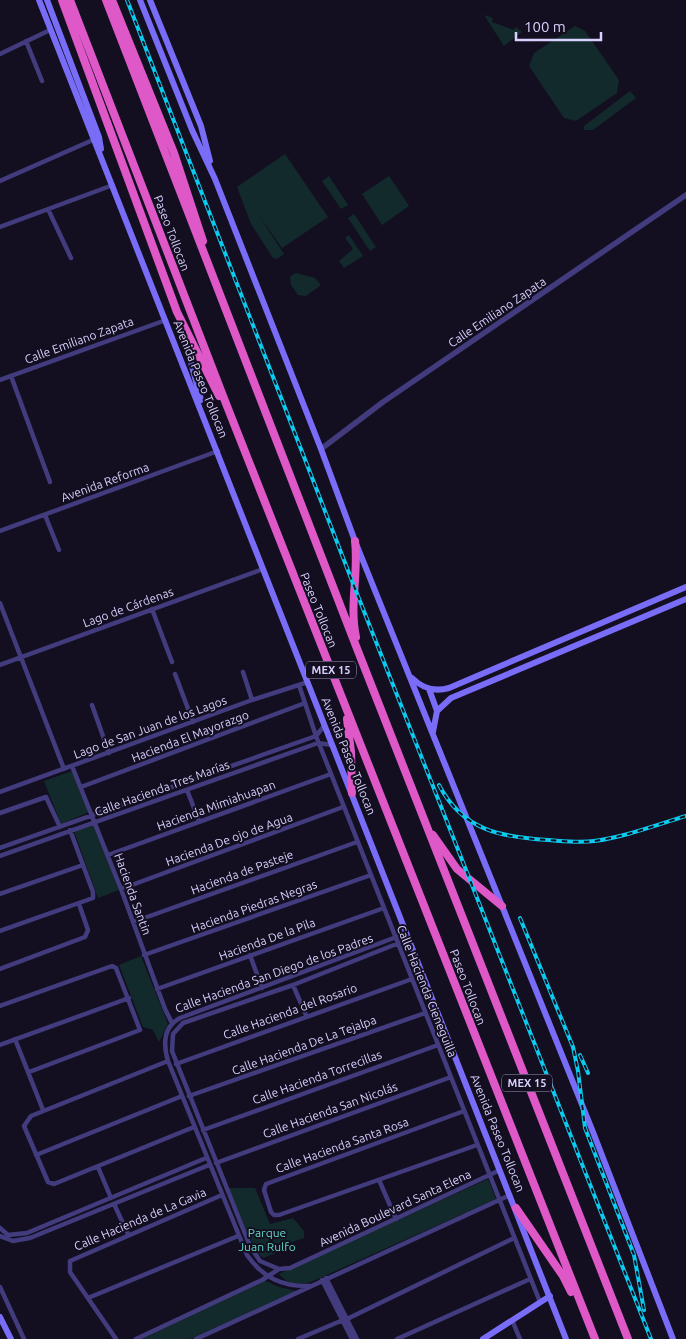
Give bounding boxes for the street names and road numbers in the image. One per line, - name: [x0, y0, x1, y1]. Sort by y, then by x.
- street label: Paseo Tollocan: [152, 193, 192, 273]
- street label: Calle Emiliano Zapata: [446, 274, 548, 350]
- street label: Calle Emiliano Zapata: [23, 314, 135, 366]
- street label: Avenida Paseo Tollocan: [171, 318, 231, 440]
- street label: Avenida Reforma: [59, 460, 151, 504]
- street label: Paseo Tollocan: [298, 571, 340, 649]
- street label: Lago de Cárdenas: [81, 585, 175, 629]
- road number: MEX 15: [306, 662, 356, 678]
- street label: Lago de San Juan de los Lagos: [72, 693, 228, 761]
- street label: Avenida Paseo Tollocan: [319, 695, 379, 817]
- street label: Hacienda El Mayorazgo: [130, 708, 250, 764]
- street label: Calle Hacienda Tres Marías: [93, 758, 231, 818]
- street label: Hacienda Mimiahuapan: [155, 777, 277, 833]
- street label: Hacienda De ojo de Agua: [164, 810, 294, 868]
- street label: Hacienda de Pasteje: [189, 847, 295, 897]
- street label: Hacienda Santin: [112, 851, 154, 937]
- street label: Hacienda Piedras Negras: [189, 877, 319, 935]
- street label: Hacienda De la Pila: [217, 915, 317, 963]
- street label: Calle Hacienda Cieneguilla: [395, 923, 459, 1059]
- street label: Calle Hacienda San Diego de los Padres: [173, 931, 375, 1015]
- street label: Paseo Tollocan: [448, 947, 488, 1027]
- street label: Calle Hacienda del Rosario: [221, 981, 359, 1041]
- street label: Calle Hacienda De La Tejalpa: [230, 1013, 378, 1077]
- street label: Calle Hacienda Torrecillas: [251, 1048, 383, 1106]
- street label: Avenida Paseo Tollocan: [468, 1072, 528, 1194]
- road number: MEX 15: [502, 1074, 552, 1092]
- street label: Calle Hacienda San Nicolás: [261, 1080, 399, 1140]
- street label: Calle Hacienda Santa Rosa: [274, 1115, 410, 1175]
- street label: Avenida Boulevard Santa Elena: [317, 1167, 473, 1249]
- street label: Calle Hacienda de La Gavia: [72, 1185, 208, 1253]

